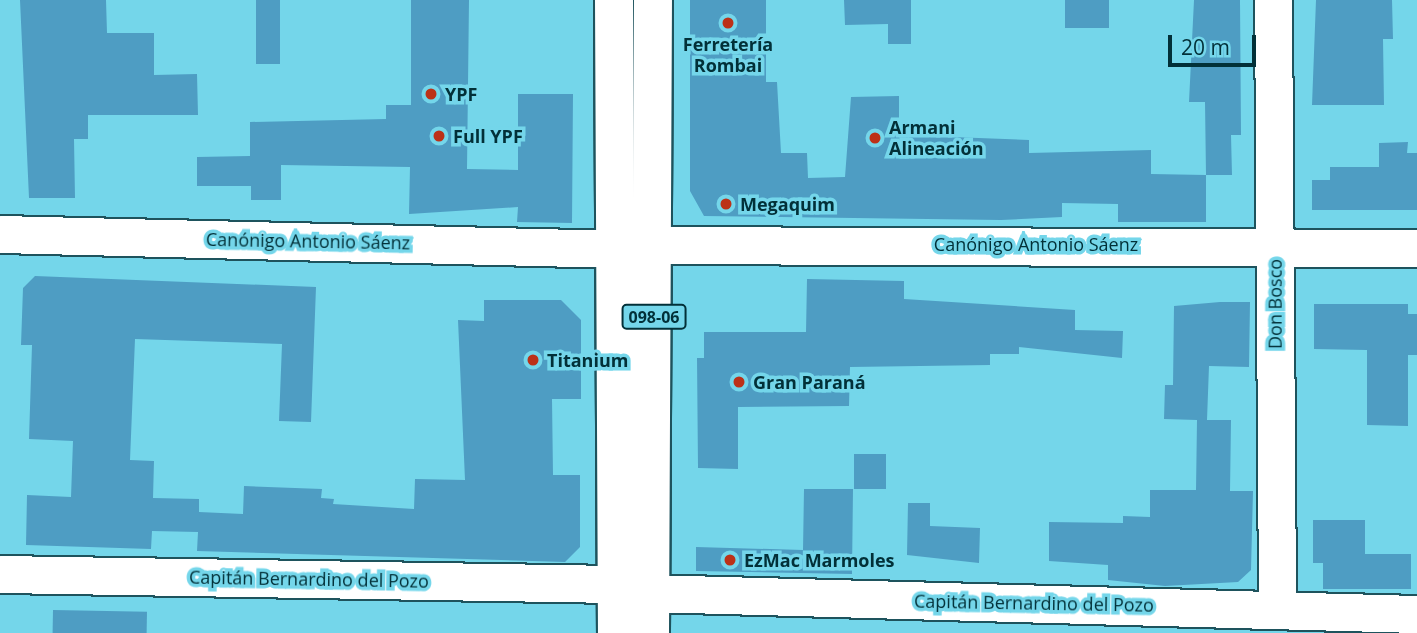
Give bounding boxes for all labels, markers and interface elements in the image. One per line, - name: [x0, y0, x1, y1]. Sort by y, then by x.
- marker: Ferretería Rombai: [720, 15, 736, 31]
- scale bar: [1172, 21, 1260, 65]
- text: 20 m: [1181, 33, 1230, 61]
- place label: Ferretería Rombai: [683, 34, 773, 76]
- place label: YPF: [445, 83, 477, 105]
- marker: YPF: [423, 86, 439, 102]
- place label: Armani Alineación: [889, 117, 983, 160]
- place label: Full YPF: [453, 125, 523, 147]
- marker: Full YPF: [431, 128, 447, 144]
- marker: Armani Alineación: [867, 130, 883, 146]
- place label: Megaquim: [740, 193, 835, 215]
- marker: Megaquim: [718, 196, 734, 212]
- street label: Canónigo Antonio Sáenz: [206, 228, 410, 254]
- street label: Canónigo Antonio Sáenz: [934, 233, 1138, 255]
- street label: Don Bosco: [1264, 259, 1286, 349]
- road number: 098-06: [621, 304, 687, 330]
- place label: Titanium: [547, 349, 628, 371]
- marker: Titanium: [525, 352, 541, 368]
- place label: Gran Paraná: [753, 371, 866, 393]
- marker: Gran Paraná: [731, 374, 747, 390]
- place label: EzMac Marmoles: [744, 549, 895, 571]
- marker: EzMac Marmoles: [722, 552, 738, 568]
- street label: Capitán Bernardino del Pozo: [189, 566, 429, 592]
- street label: Capitán Bernardino del Pozo: [914, 590, 1154, 616]

